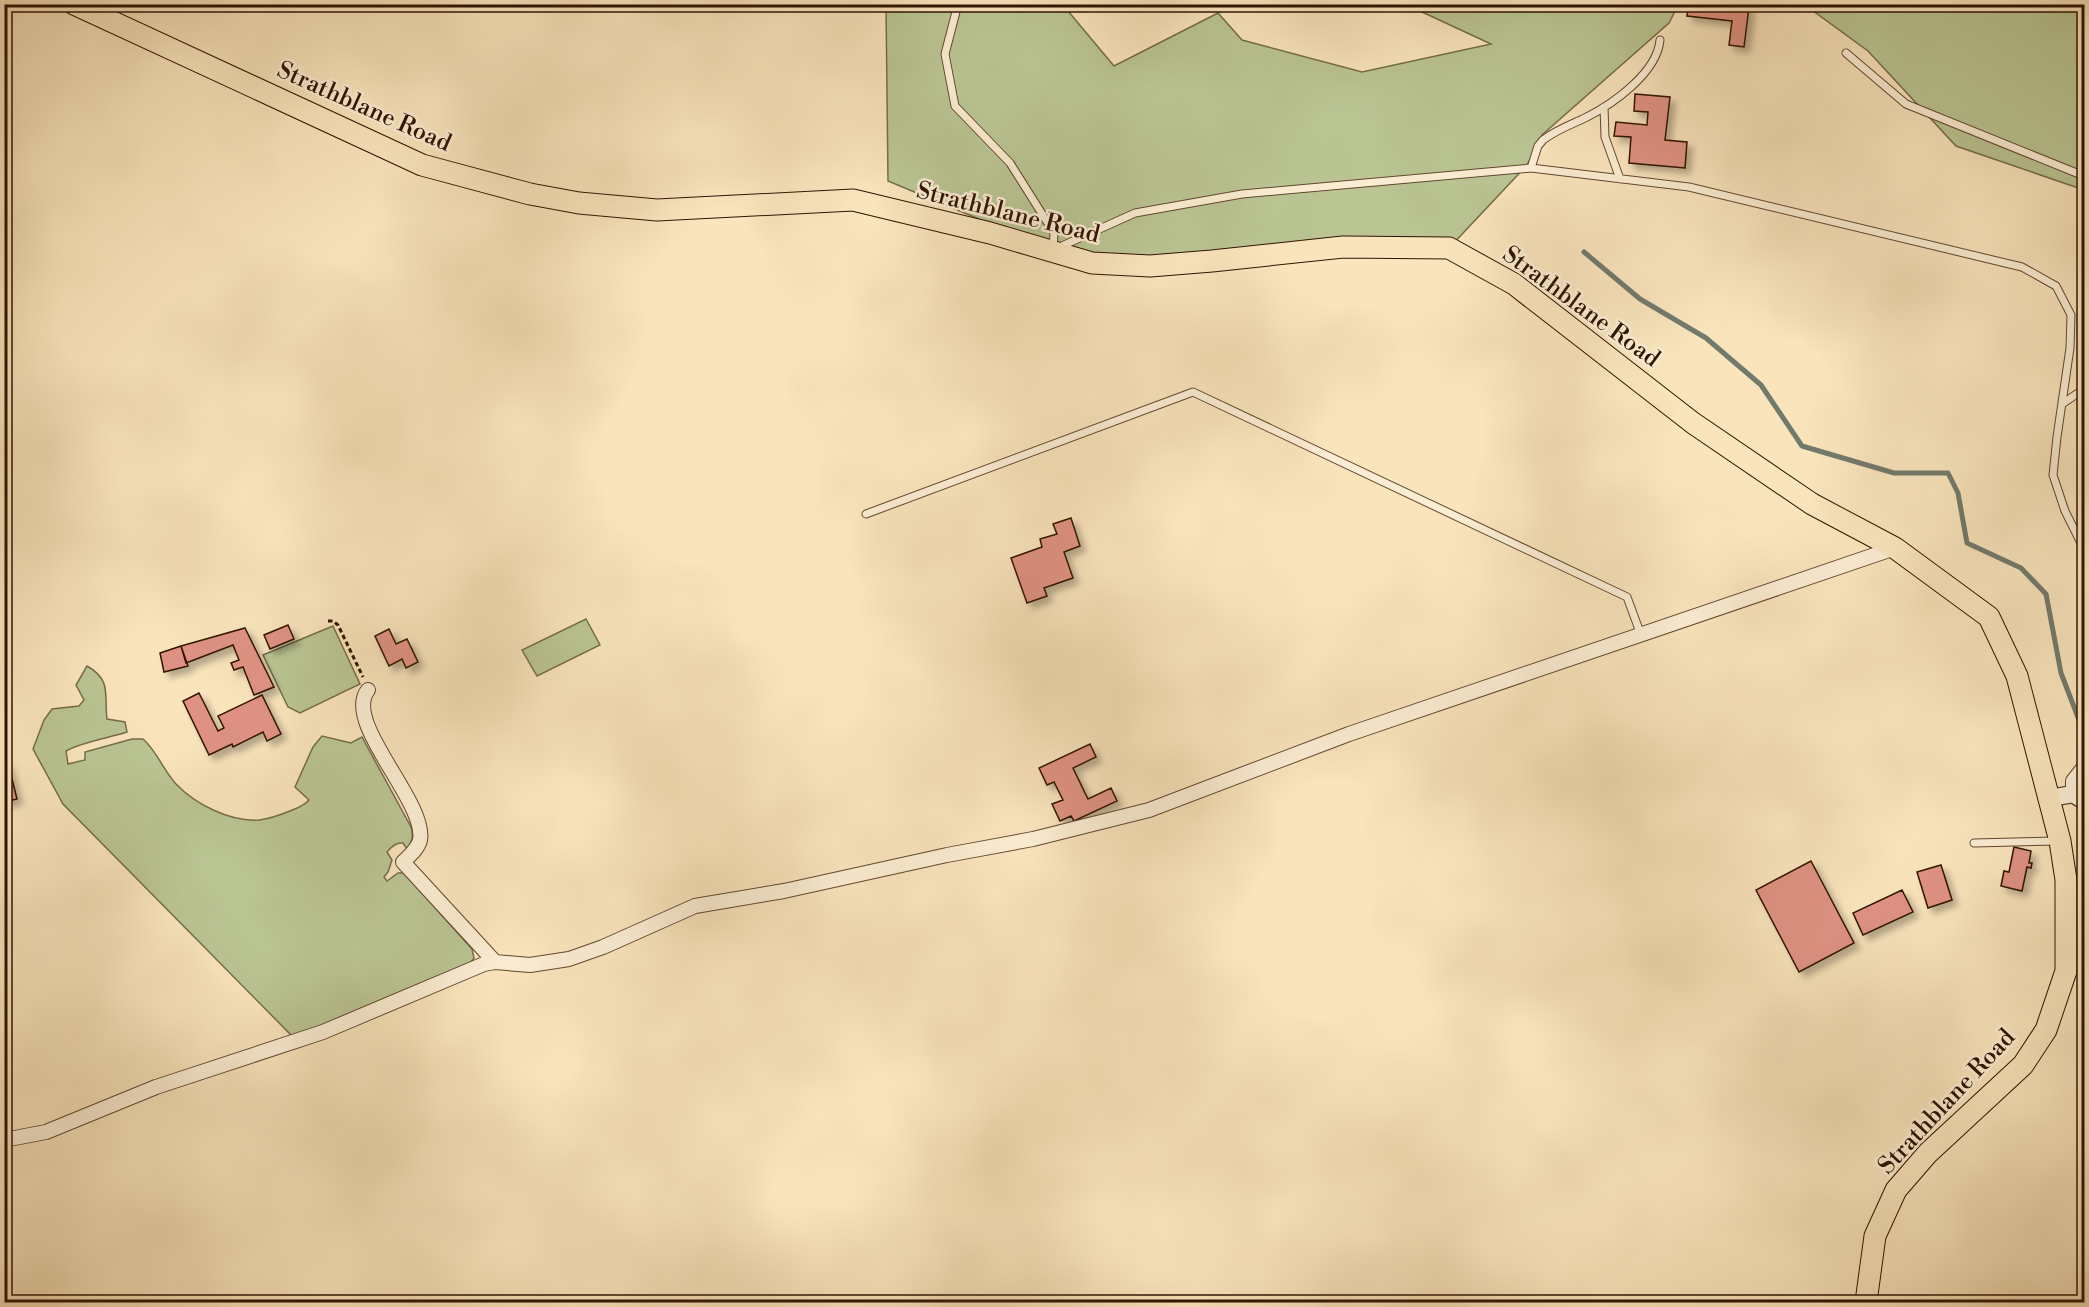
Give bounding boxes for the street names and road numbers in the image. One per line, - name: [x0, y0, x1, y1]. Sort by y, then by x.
- street label: Strathblane Road: [272, 55, 456, 159]
- street label: Strathblane Road: [913, 176, 1103, 250]
- street label: Strathblane Road: [1496, 240, 1666, 375]
- street label: Strathblane Road: [1872, 1023, 2022, 1181]

